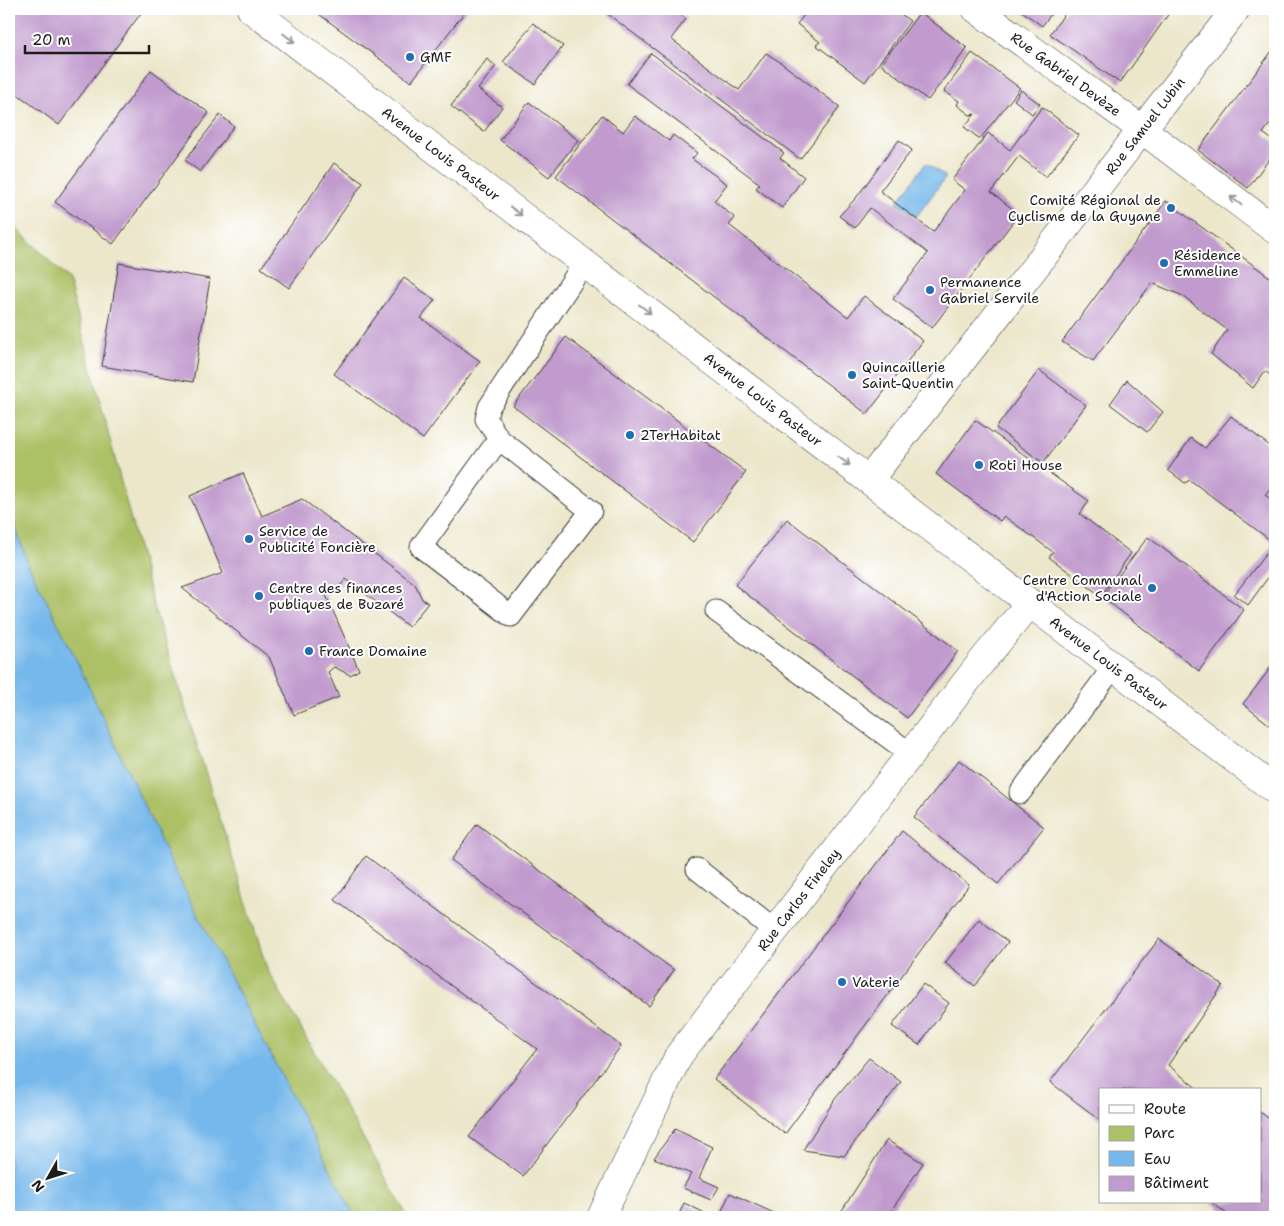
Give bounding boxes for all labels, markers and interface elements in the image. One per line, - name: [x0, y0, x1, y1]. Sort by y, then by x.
- scale bar: [25, 22, 149, 54]
- street label: Rue Gabriel Devèze: [1007, 28, 1125, 120]
- text: 20 m: [32, 30, 71, 50]
- one-way arrow: [282, 33, 295, 44]
- place label: GMF: [420, 48, 452, 66]
- marker: GMF: [404, 51, 416, 63]
- street label: Rue Samuel Lubin: [1101, 73, 1189, 178]
- street label: Avenue Louis Pasteur: [378, 103, 504, 205]
- place label: Comité Régional de Cyclisme de la Guyane: [1008, 191, 1161, 225]
- one-way arrow: [1230, 195, 1243, 206]
- marker: Comité Régional de Cyclisme de la Guyane: [1165, 202, 1177, 214]
- one-way arrow: [509, 206, 523, 216]
- place label: Résidence Emmeline: [1174, 246, 1241, 280]
- marker: Résidence Emmeline: [1158, 257, 1170, 269]
- place label: Permanence Gabriel Servile: [940, 273, 1039, 307]
- marker: Permanence Gabriel Servile: [924, 284, 936, 296]
- one-way arrow: [638, 304, 651, 315]
- street label: Avenue Louis Pasteur: [700, 349, 826, 451]
- place label: Quincaillerie Saint-Quentin: [862, 358, 954, 392]
- marker: Quincaillerie Saint-Quentin: [846, 369, 858, 381]
- place label: 2TerHabitat: [640, 426, 721, 444]
- marker: 2TerHabitat: [624, 429, 636, 441]
- one-way arrow: [837, 456, 851, 466]
- place label: Roti House: [989, 456, 1062, 474]
- marker: Roti House: [973, 459, 985, 471]
- place label: Service de Publicité Foncière: [259, 522, 376, 556]
- marker: Service de Publicité Foncière: [243, 533, 255, 545]
- place label: Centre Communal d'Action Sociale: [1023, 571, 1143, 605]
- place label: Centre des finances publiques de Buzaré: [269, 579, 404, 613]
- marker: Centre Communal d'Action Sociale: [1146, 582, 1158, 594]
- marker: Centre des finances publiques de Buzaré: [253, 590, 265, 602]
- street label: Avenue Louis Pasteur: [1046, 612, 1172, 715]
- place label: France Domaine: [319, 642, 427, 660]
- marker: France Domaine: [303, 645, 315, 657]
- street label: Rue Carlos Fineley: [753, 844, 844, 955]
- place label: Vaterie: [852, 973, 900, 991]
- marker: Vaterie: [836, 976, 848, 988]
- legend: [1099, 1088, 1262, 1204]
- text: Route: [1144, 1099, 1186, 1119]
- text: Parc: [1144, 1123, 1175, 1143]
- text: Eau: [1144, 1149, 1171, 1169]
- north arrow: [22, 1154, 72, 1204]
- text: Bâtiment: [1144, 1173, 1209, 1193]
- text: N: [27, 1176, 48, 1196]

